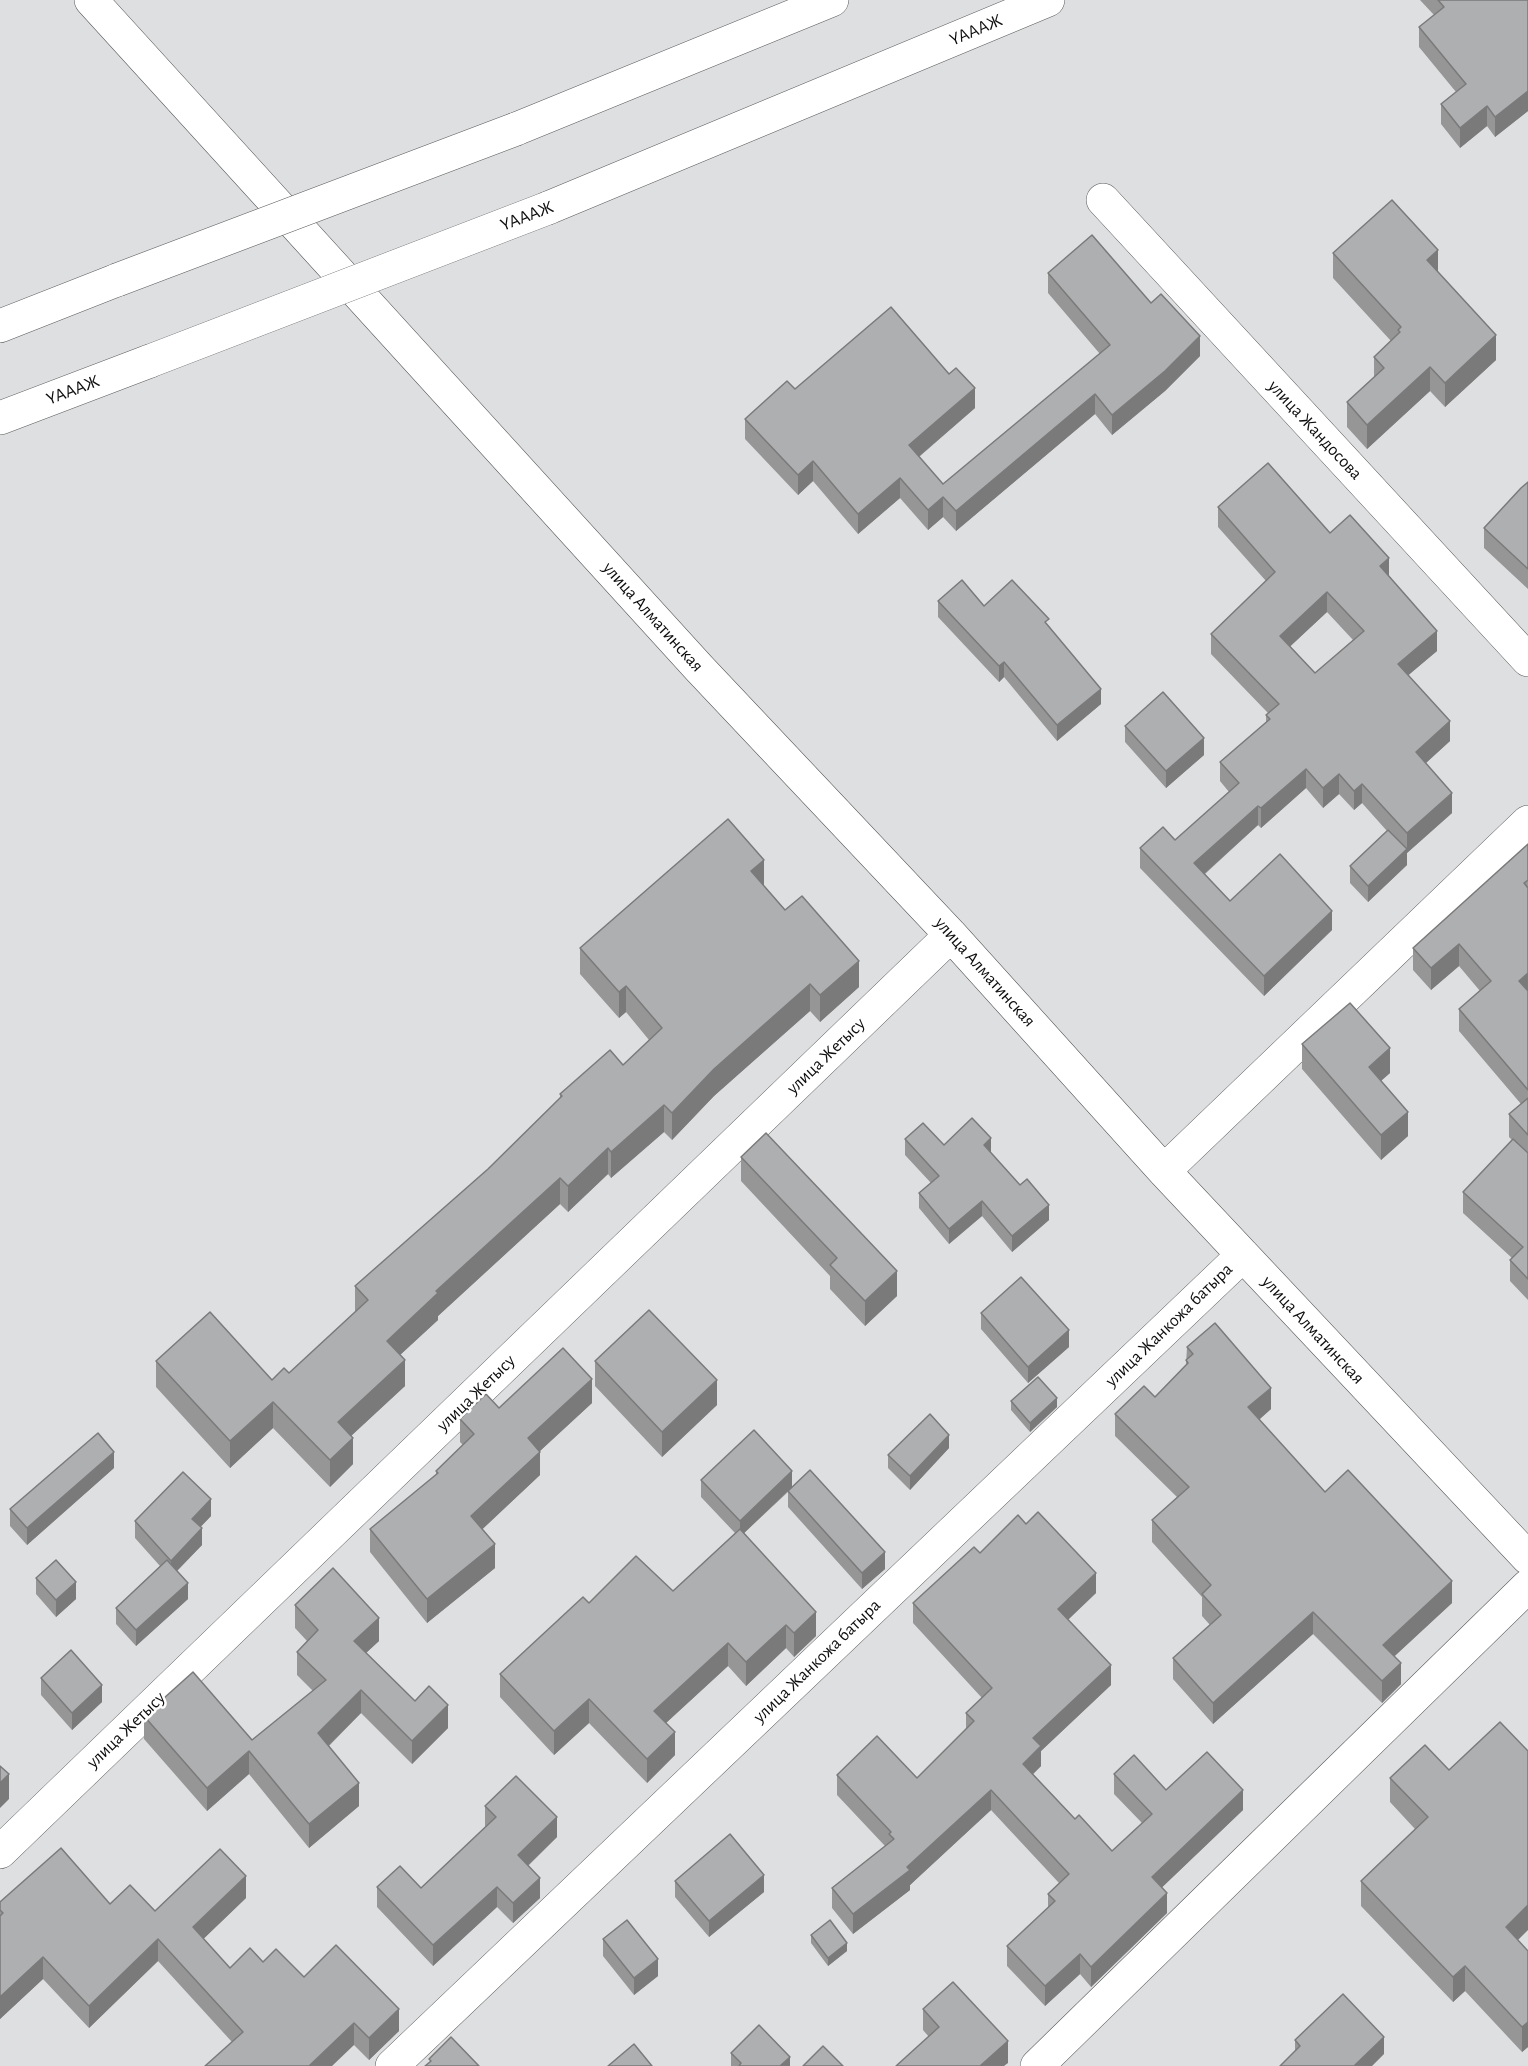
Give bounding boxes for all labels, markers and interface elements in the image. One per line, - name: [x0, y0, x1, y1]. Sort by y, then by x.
- street label: ҮАААЖ: [946, 9, 1006, 51]
- street label: ҮАААЖ: [497, 196, 557, 236]
- street label: ҮАААЖ: [43, 370, 103, 410]
- street label: улица Жандосова: [1263, 376, 1367, 484]
- street label: улица Алматинская: [598, 558, 708, 676]
- street label: улица Алматинская: [930, 913, 1040, 1031]
- street label: улица Жетысу: [782, 1013, 870, 1099]
- street label: улица Жанкожа батыра: [1101, 1259, 1237, 1391]
- street label: улица Алматинская: [1257, 1271, 1369, 1389]
- street label: улица Жетысу: [432, 1350, 520, 1436]
- street label: улица Жанкожа батыра: [749, 1595, 885, 1727]
- street label: улица Жетысу: [82, 1687, 170, 1773]

